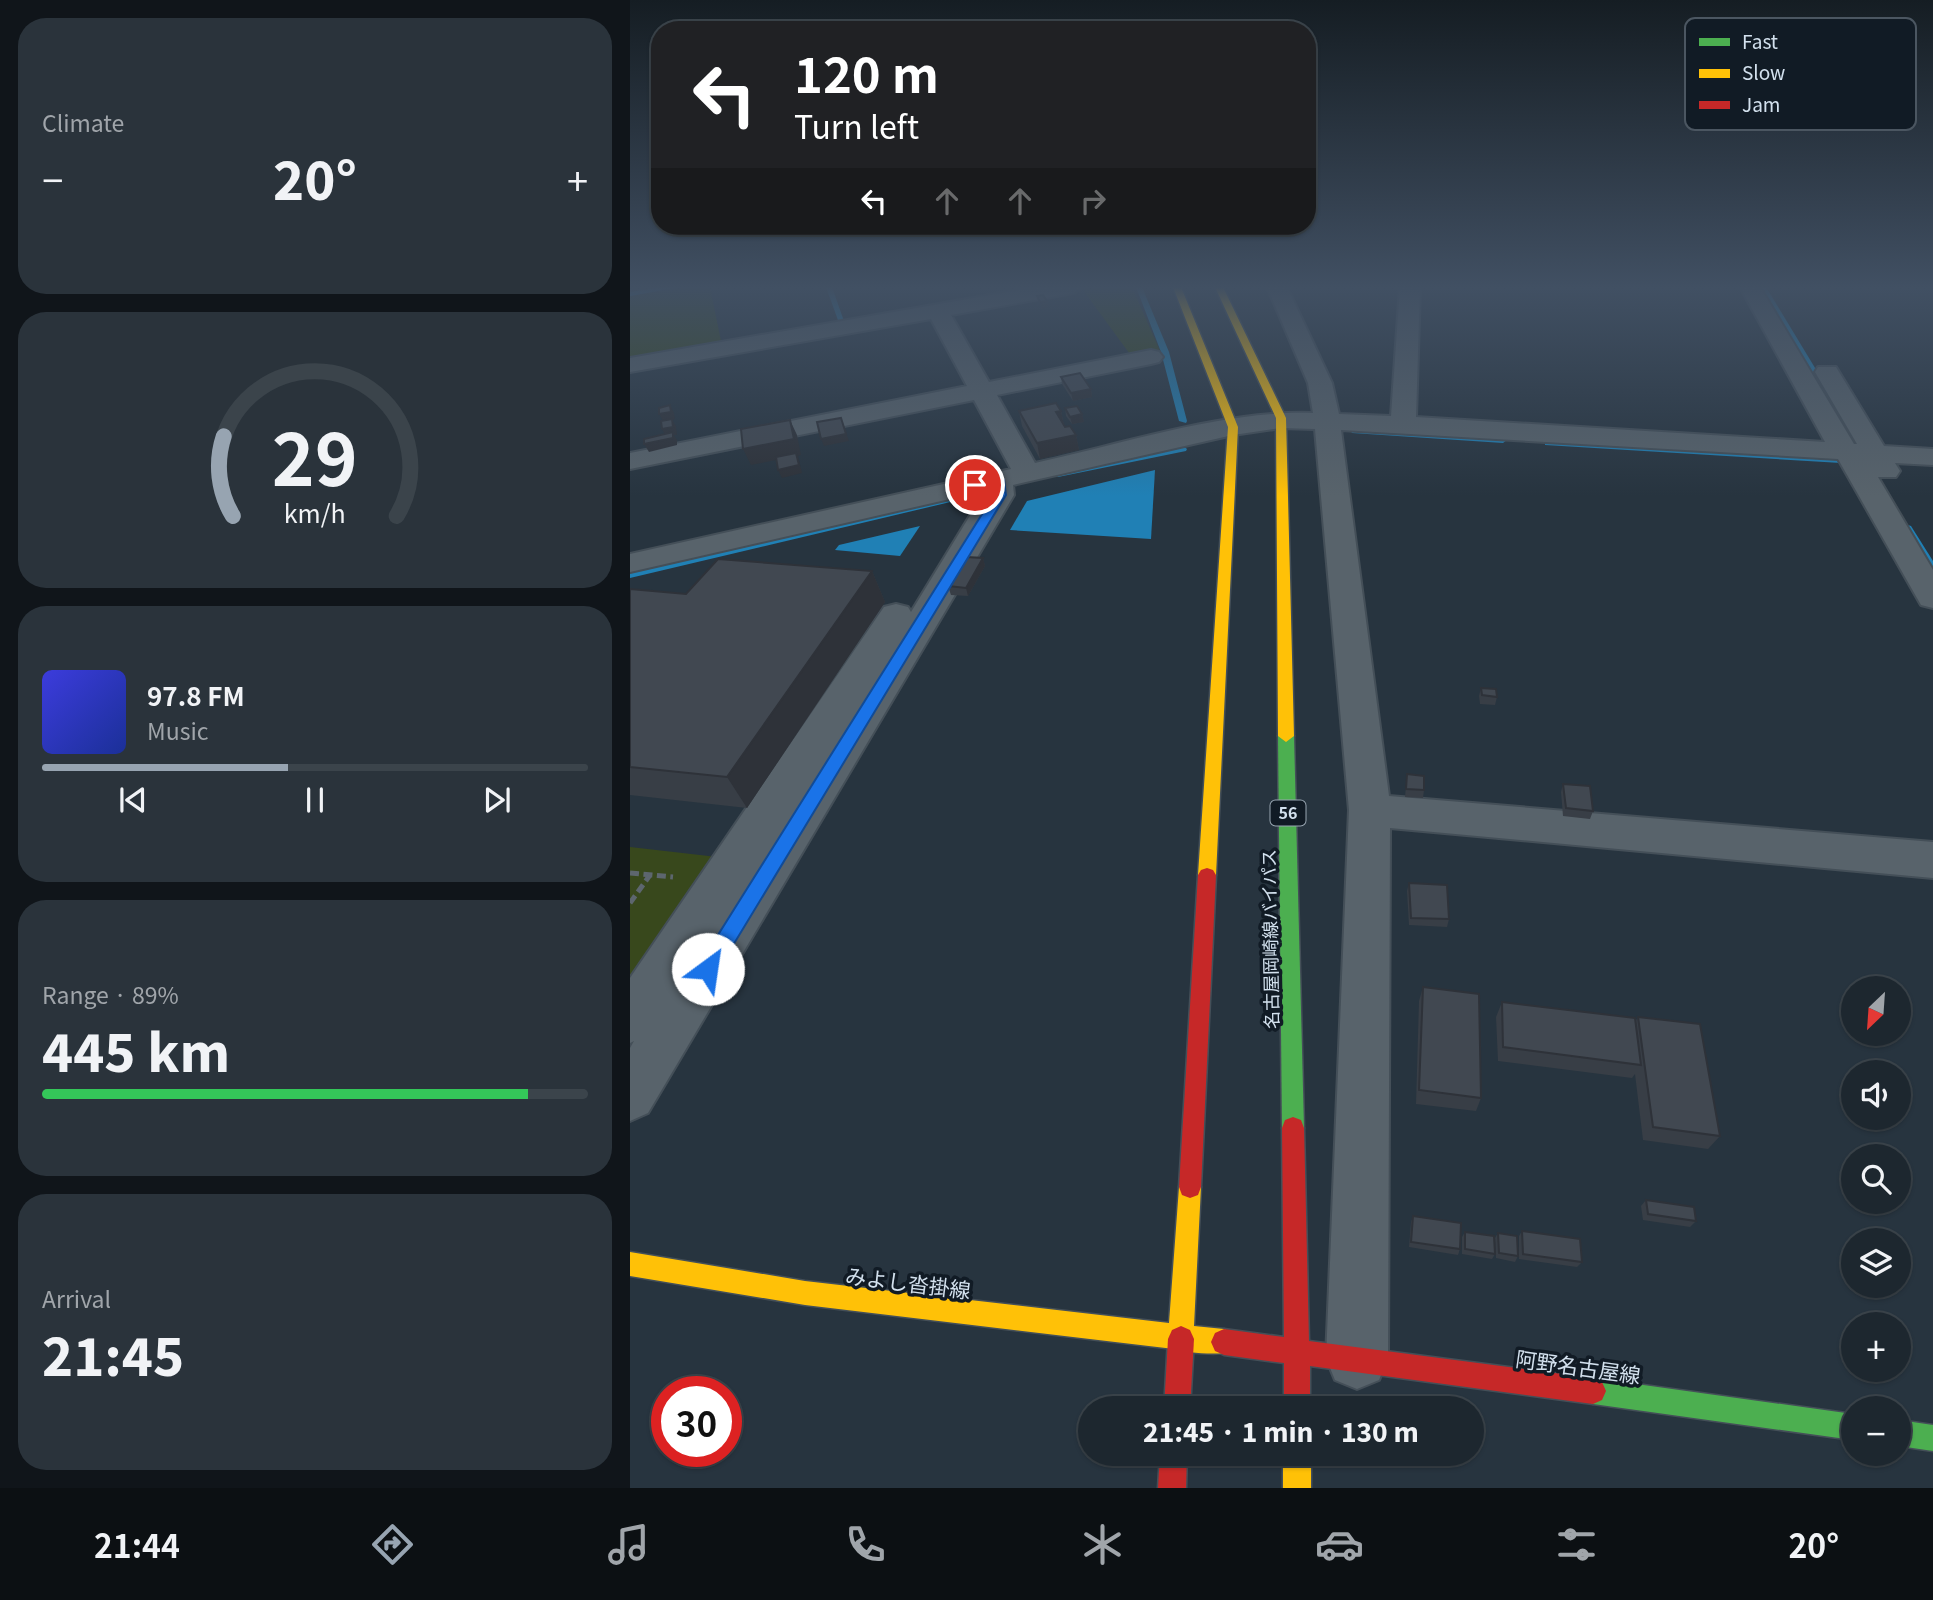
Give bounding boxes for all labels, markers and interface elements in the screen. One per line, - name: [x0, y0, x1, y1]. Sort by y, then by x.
- legend: [1685, 18, 1916, 130]
- text: Fast: [1742, 27, 1778, 54]
- text: 120 m: [794, 36, 939, 107]
- icon: left: [679, 49, 770, 140]
- text: Slow: [1742, 58, 1785, 85]
- text: Jam: [1742, 90, 1780, 117]
- text: Turn left: [794, 102, 919, 148]
- text: Climate: [42, 105, 124, 139]
- text: 20°: [273, 140, 357, 215]
- text: −: [42, 151, 63, 206]
- text: +: [567, 151, 588, 206]
- icon: left: [855, 182, 893, 220]
- icon: ahead: [928, 182, 966, 220]
- icon: ahead: [1001, 182, 1039, 220]
- icon: right: [1074, 182, 1112, 220]
- text: 29: [272, 402, 358, 507]
- pin: [945, 455, 1005, 515]
- icon: arrive: [956, 466, 994, 504]
- text: km/h: [284, 494, 346, 530]
- text: 97.8 FM: [147, 676, 245, 713]
- text: Music: [147, 713, 208, 747]
- icon: previous: [114, 781, 152, 819]
- icon: pause: [296, 781, 334, 819]
- icon: next: [478, 781, 516, 819]
- road number: 56: [1270, 800, 1306, 826]
- street label: 名古屋岡崎線バイパス: [1254, 849, 1284, 1029]
- position arrow: [671, 932, 745, 1006]
- north arrow: [1841, 976, 1911, 1046]
- map controls: [1841, 976, 1911, 1466]
- text: Range · 89%: [42, 977, 179, 1011]
- text: 445 km: [42, 1012, 230, 1087]
- button: sound: [1841, 1060, 1911, 1130]
- button: search: [1841, 1144, 1911, 1214]
- button: layers: [1841, 1228, 1911, 1298]
- street label: みよし沓掛線: [844, 1259, 973, 1305]
- text: Arrival: [42, 1281, 111, 1315]
- button: +: [1841, 1312, 1911, 1382]
- text: 21:45: [42, 1316, 184, 1391]
- street label: 阿野名古屋線: [1514, 1342, 1643, 1390]
- speed limit sign: 30: [651, 1376, 742, 1467]
- button: −: [1841, 1396, 1911, 1466]
- text: 21:45 · 1 min · 130 m: [1143, 1412, 1419, 1449]
- icon: directions: [368, 1520, 417, 1569]
- icon: music: [604, 1520, 653, 1569]
- icon: phone: [841, 1520, 890, 1569]
- icon: climate: [1078, 1520, 1127, 1569]
- icon: car: [1315, 1520, 1364, 1569]
- icon: filters: [1552, 1520, 1601, 1569]
- text: 21:44: [94, 1521, 180, 1567]
- text: 20°: [1788, 1521, 1839, 1567]

